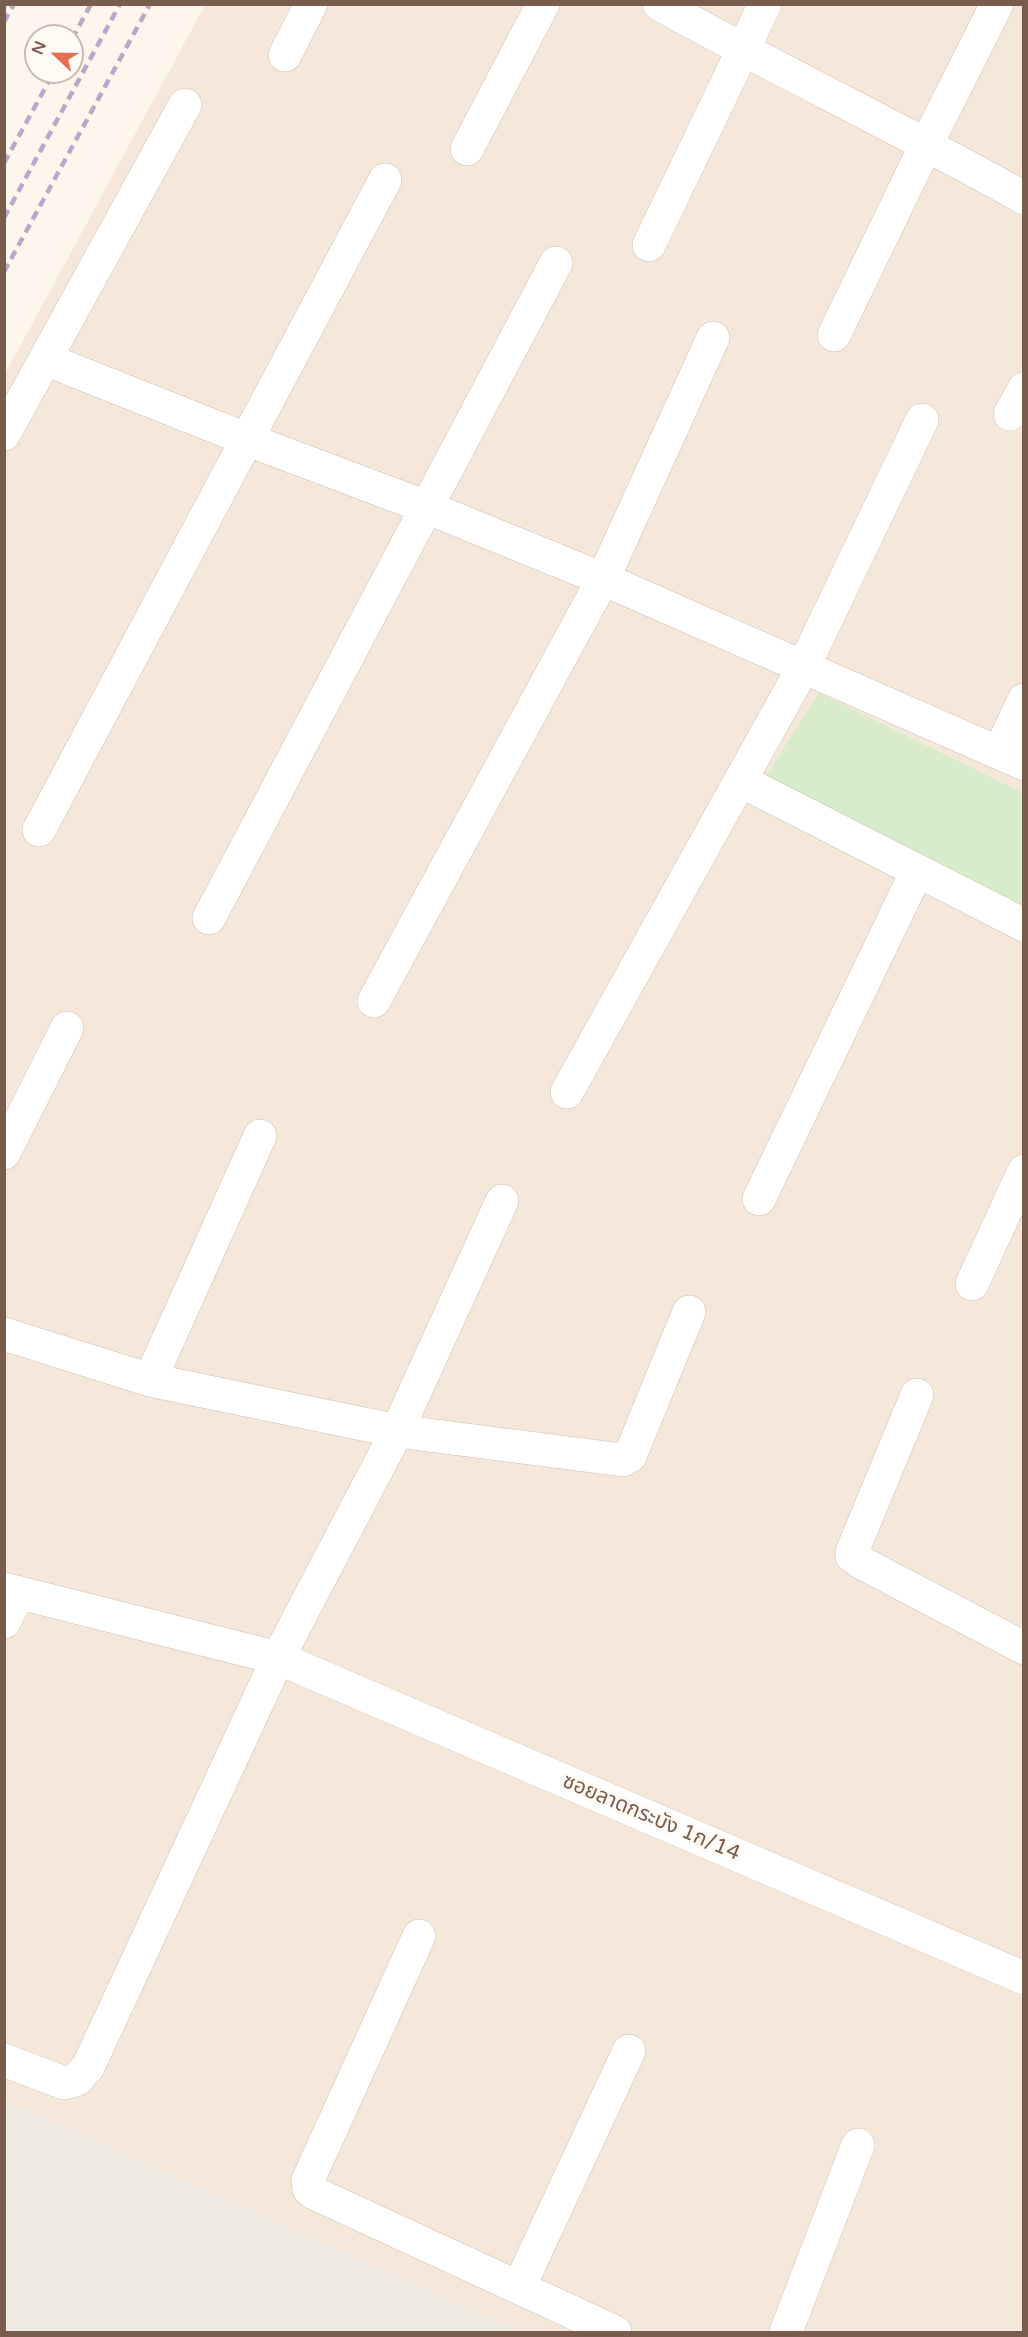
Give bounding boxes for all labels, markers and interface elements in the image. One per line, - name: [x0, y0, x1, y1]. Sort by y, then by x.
- north arrow: [24, 24, 84, 84]
- text: N: [27, 38, 51, 58]
- street label: ซอยลาดกระบัง 1ก/14: [558, 1769, 744, 1867]

